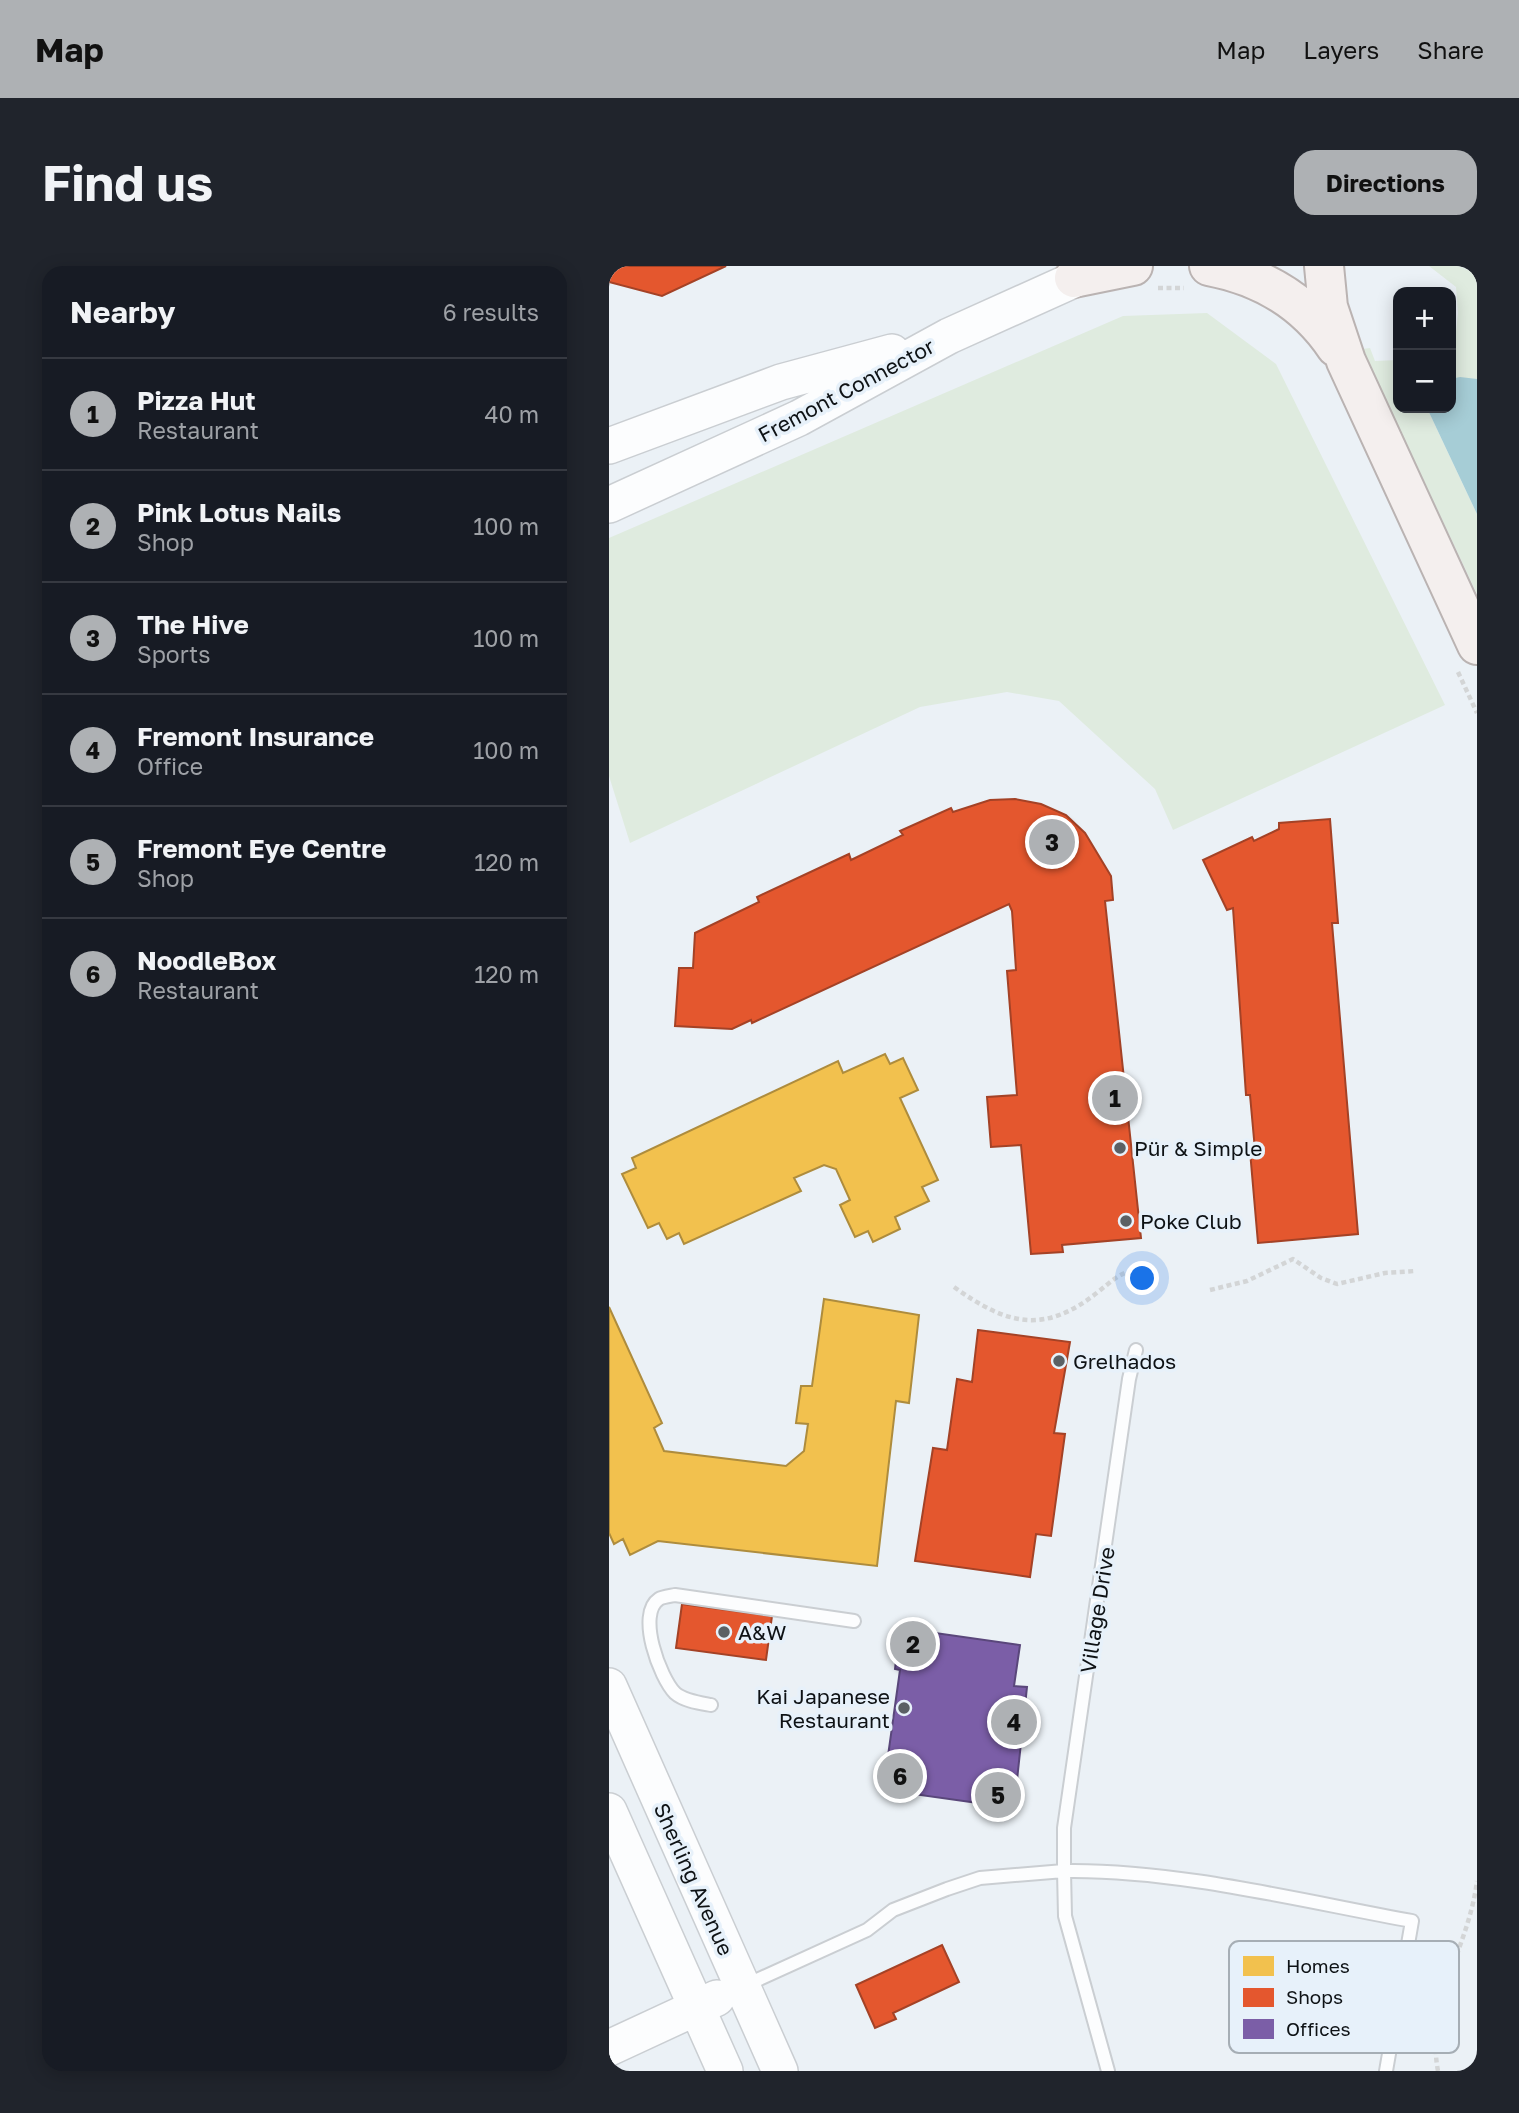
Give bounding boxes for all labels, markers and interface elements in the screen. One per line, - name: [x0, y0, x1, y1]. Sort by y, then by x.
- text: Map: [35, 30, 104, 69]
- text: Map: [1216, 35, 1265, 64]
- text: Layers: [1303, 35, 1379, 64]
- text: Share: [1417, 35, 1484, 64]
- button: Directions: [1294, 150, 1477, 215]
- text: Find us: [42, 153, 213, 212]
- map controls: [1393, 287, 1456, 413]
- button: +: [1393, 287, 1456, 350]
- text: Nearby: [70, 294, 175, 330]
- text: 6 results: [443, 298, 539, 326]
- street label: Fremont Connector: [753, 333, 939, 447]
- button: −: [1393, 350, 1456, 413]
- text: Pizza Hut: [137, 385, 256, 416]
- text: 1: [87, 400, 99, 428]
- text: 40 m: [485, 400, 539, 428]
- text: Restaurant: [137, 416, 259, 444]
- text: Pink Lotus Nails: [137, 497, 341, 528]
- text: 2: [86, 512, 100, 540]
- text: 100 m: [473, 512, 539, 540]
- text: Shop: [137, 528, 194, 556]
- text: The Hive: [137, 609, 249, 640]
- text: 3: [86, 624, 100, 652]
- text: 100 m: [473, 624, 539, 652]
- text: Sports: [137, 640, 211, 668]
- text: Fremont Insurance: [137, 721, 374, 752]
- text: 4: [86, 736, 100, 764]
- text: 100 m: [473, 736, 539, 764]
- text: Office: [137, 752, 203, 780]
- pin: 3: [1029, 816, 1075, 868]
- text: Fremont Eye Centre: [137, 833, 386, 864]
- text: 5: [86, 848, 100, 876]
- text: 120 m: [474, 848, 539, 876]
- text: Shop: [137, 864, 194, 892]
- text: NoodleBox: [137, 945, 276, 976]
- text: 6: [86, 960, 100, 988]
- text: 120 m: [474, 960, 539, 988]
- text: Restaurant: [137, 976, 259, 1004]
- pin: 1: [1092, 1072, 1138, 1124]
- place label: Pür & Simple: [1134, 1135, 1262, 1161]
- marker: Pür & Simple: [1112, 1140, 1128, 1156]
- place label: Poke Club: [1140, 1208, 1242, 1234]
- marker: Poke Club: [1118, 1213, 1134, 1229]
- your location: [1125, 1261, 1159, 1295]
- place label: Grelhados: [1073, 1348, 1176, 1374]
- marker: Grelhados: [1051, 1353, 1067, 1369]
- street label: Village Drive: [1074, 1545, 1120, 1675]
- pin: 2: [890, 1618, 936, 1670]
- place label: A&W: [738, 1619, 786, 1645]
- marker: A&W: [716, 1624, 732, 1640]
- place label: Kai Japanese Restaurant: [756, 1683, 890, 1733]
- pin: 4: [991, 1696, 1037, 1748]
- marker: Kai Japanese Restaurant: [896, 1700, 912, 1716]
- pin: 6: [877, 1750, 923, 1802]
- pin: 5: [975, 1769, 1021, 1821]
- street label: Sherling Avenue: [649, 1799, 739, 1959]
- legend: [1229, 1941, 1459, 2053]
- text: Homes: [1286, 1954, 1350, 1977]
- text: Shops: [1286, 1985, 1343, 2008]
- text: Offices: [1286, 2017, 1351, 2040]

